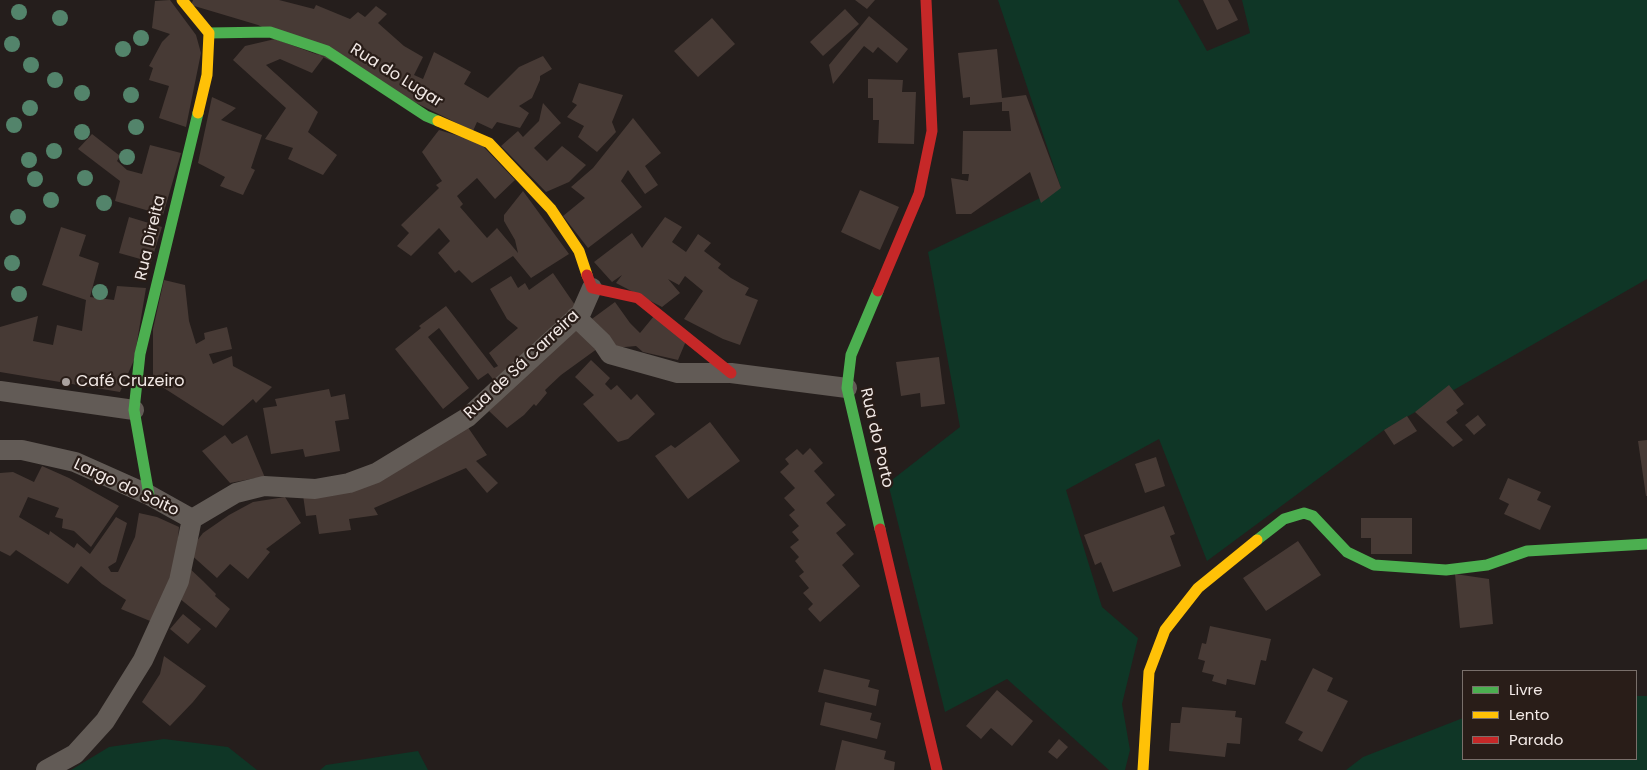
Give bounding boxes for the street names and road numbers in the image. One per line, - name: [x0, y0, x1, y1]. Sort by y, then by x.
- street label: Rua do Lugar: [346, 40, 446, 112]
- street label: Rua Direita: [132, 194, 170, 282]
- street label: Rua de Sá Carreira: [460, 307, 584, 423]
- street label: Rua do Porto: [855, 386, 897, 490]
- street label: Largo do Soito: [70, 455, 182, 521]

